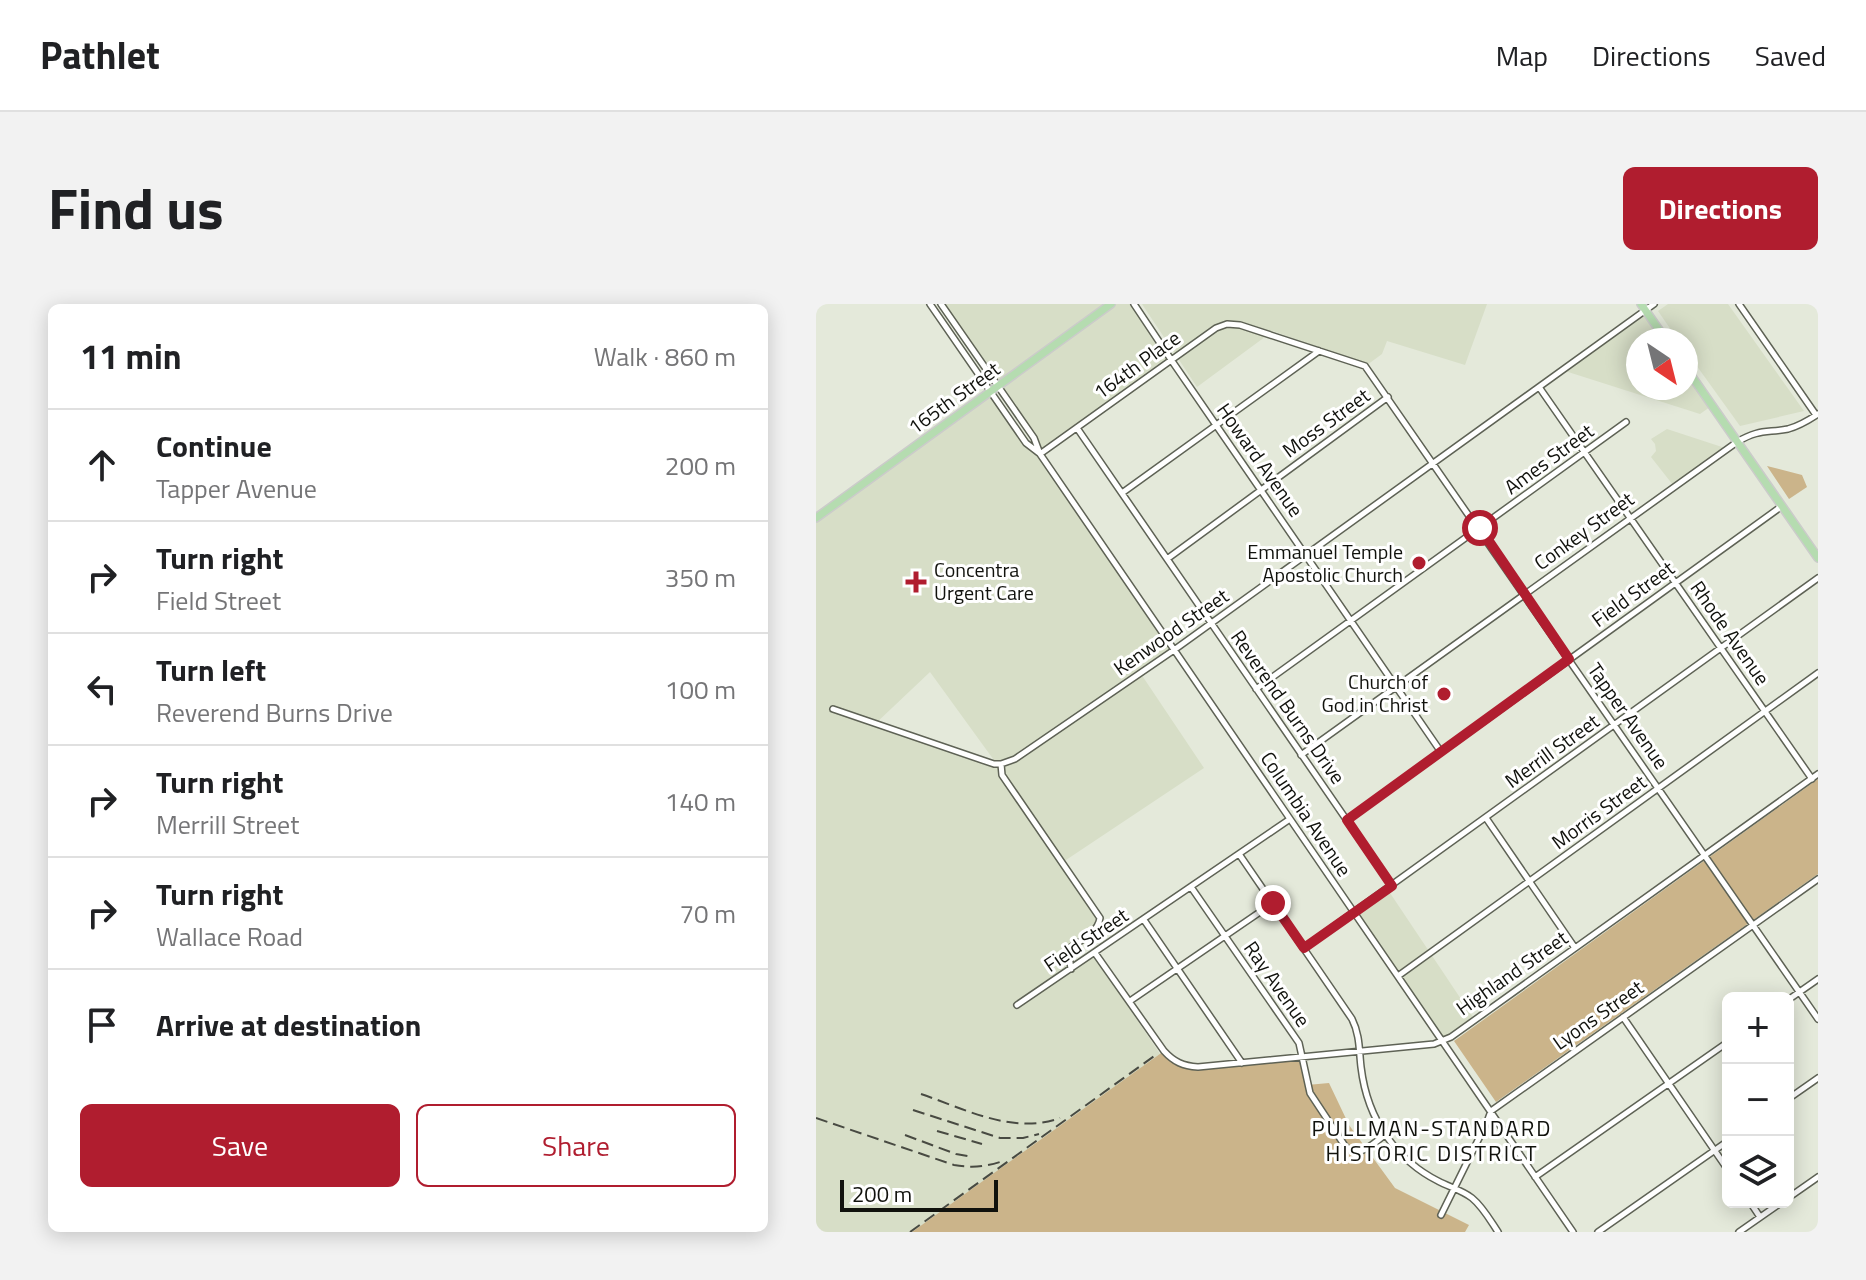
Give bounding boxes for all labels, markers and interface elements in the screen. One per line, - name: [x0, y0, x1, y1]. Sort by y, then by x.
- text: Pathlet: [40, 26, 160, 84]
- text: Map: [1496, 34, 1548, 77]
- text: Directions: [1592, 34, 1711, 77]
- text: Saved: [1755, 34, 1826, 77]
- text: Find us: [48, 166, 224, 251]
- button: Directions: [1623, 167, 1818, 250]
- street label: 164th Place: [1087, 322, 1187, 407]
- north arrow: [1626, 328, 1698, 400]
- text: 11 min: [80, 330, 182, 382]
- text: Walk · 860 m: [594, 337, 736, 376]
- street label: 165th Street: [901, 354, 1006, 442]
- street label: Moss Street: [1275, 380, 1376, 465]
- street label: Howard Avenue: [1210, 396, 1311, 523]
- street label: Ames Street: [1498, 415, 1600, 502]
- text: Continue: [156, 423, 272, 469]
- icon: ahead: [80, 443, 124, 487]
- text: 200 m: [665, 446, 736, 485]
- text: Tapper Avenue: [156, 469, 317, 508]
- street label: Conkey Street: [1527, 484, 1640, 577]
- route start: [1462, 510, 1498, 546]
- text: Turn right: [156, 535, 284, 581]
- place label: Emmanuel Temple Apostolic Church: [1247, 536, 1403, 590]
- street label: Field Street: [1585, 553, 1681, 634]
- place label: Concentra Urgent Care: [934, 554, 1034, 608]
- marker: Emmanuel Temple Apostolic Church: [1410, 554, 1428, 572]
- icon: right: [80, 555, 124, 599]
- text: 350 m: [665, 558, 736, 597]
- marker: Concentra Urgent Care: [905, 571, 927, 593]
- street label: Rhode Avenue: [1683, 574, 1778, 691]
- street label: Kenwood Street: [1107, 580, 1235, 683]
- text: Field Street: [156, 581, 281, 620]
- street label: Reverend Burns Drive: [1223, 623, 1353, 790]
- text: Turn left: [156, 647, 266, 693]
- street label: Tapper Avenue: [1580, 656, 1677, 775]
- place label: Church of God in Christ: [1321, 666, 1428, 720]
- icon: left: [80, 667, 124, 711]
- text: 100 m: [665, 670, 736, 709]
- marker: Church of God in Christ: [1435, 685, 1453, 703]
- text: Reverend Burns Drive: [156, 693, 393, 732]
- street label: Merrill Street: [1498, 706, 1605, 796]
- street label: Columbia Avenue: [1253, 745, 1360, 883]
- text: Turn right: [156, 759, 284, 805]
- street label: Morris Street: [1545, 767, 1653, 857]
- icon: right: [80, 779, 124, 823]
- text: 140 m: [665, 782, 736, 821]
- text: Merrill Street: [156, 805, 299, 844]
- text: Turn right: [156, 871, 284, 917]
- route end: [1255, 885, 1291, 921]
- icon: right: [80, 891, 124, 935]
- text: 70 m: [679, 894, 736, 933]
- street label: Field Street: [1037, 900, 1134, 979]
- text: Wallace Road: [156, 917, 303, 956]
- street label: Highland Street: [1449, 922, 1574, 1023]
- street label: Ray Avenue: [1236, 934, 1318, 1033]
- street label: Lyons Street: [1546, 972, 1649, 1057]
- map controls: [1722, 992, 1794, 1208]
- button: +: [1722, 992, 1794, 1064]
- text: Arrive at destination: [156, 1002, 421, 1048]
- icon: arrive: [80, 1003, 124, 1047]
- button: −: [1722, 1064, 1794, 1136]
- button: Save: [80, 1104, 400, 1187]
- button: Share: [416, 1104, 736, 1187]
- district label: PULLMAN-STANDARD HISTORIC DISTRICT: [1312, 1111, 1552, 1170]
- button: layers: [1722, 1136, 1794, 1208]
- scale bar: [840, 1176, 998, 1212]
- text: 200 m: [852, 1177, 912, 1211]

